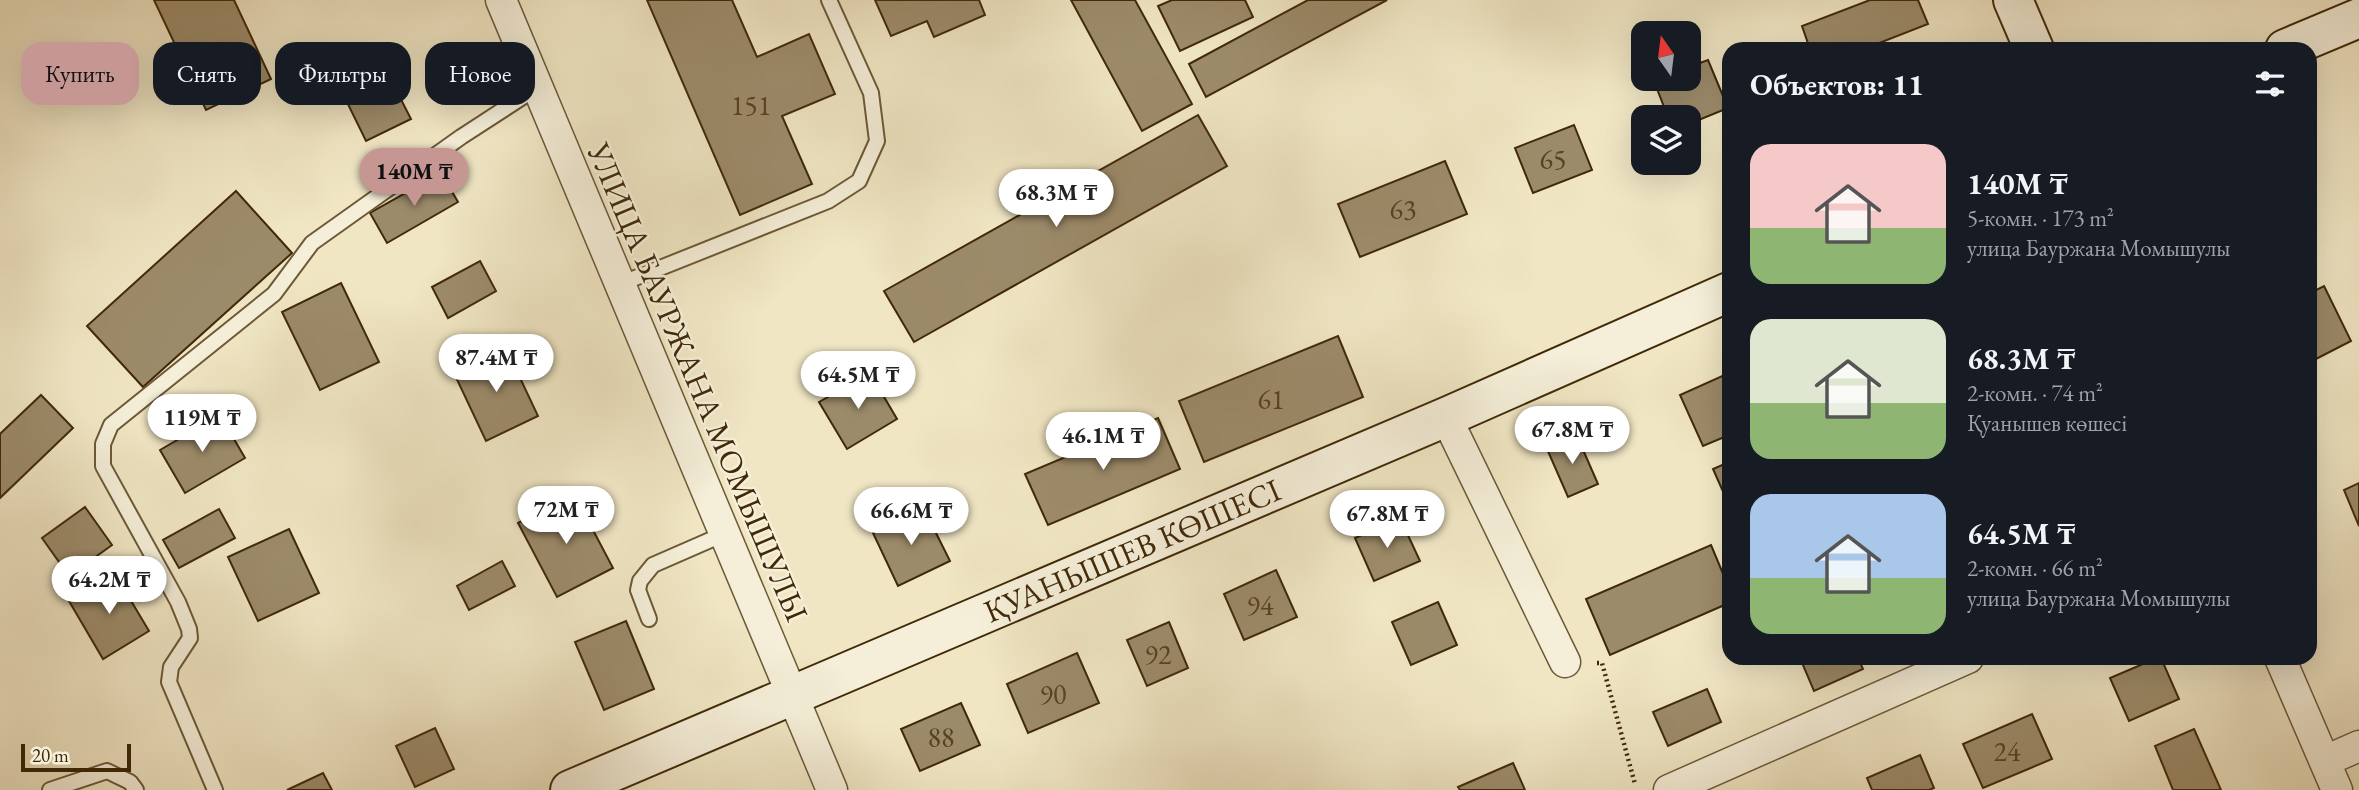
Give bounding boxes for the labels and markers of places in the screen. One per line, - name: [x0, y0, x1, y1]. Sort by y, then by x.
- pin: 140M ₸: [357, 148, 471, 208]
- pin: 68.3M ₸: [991, 170, 1121, 229]
- pin: 87.4M ₸: [431, 334, 561, 394]
- pin: 64.5M ₸: [793, 352, 923, 411]
- pin: 119M ₸: [145, 394, 259, 454]
- pin: 67.8M ₸: [1507, 406, 1637, 466]
- pin: 46.1M ₸: [1038, 412, 1168, 472]
- pin: 72M ₸: [517, 486, 615, 546]
- pin: 66.6M ₸: [846, 488, 976, 547]
- pin: 67.8M ₸: [1322, 490, 1452, 550]
- pin: 64.2M ₸: [44, 556, 174, 616]

